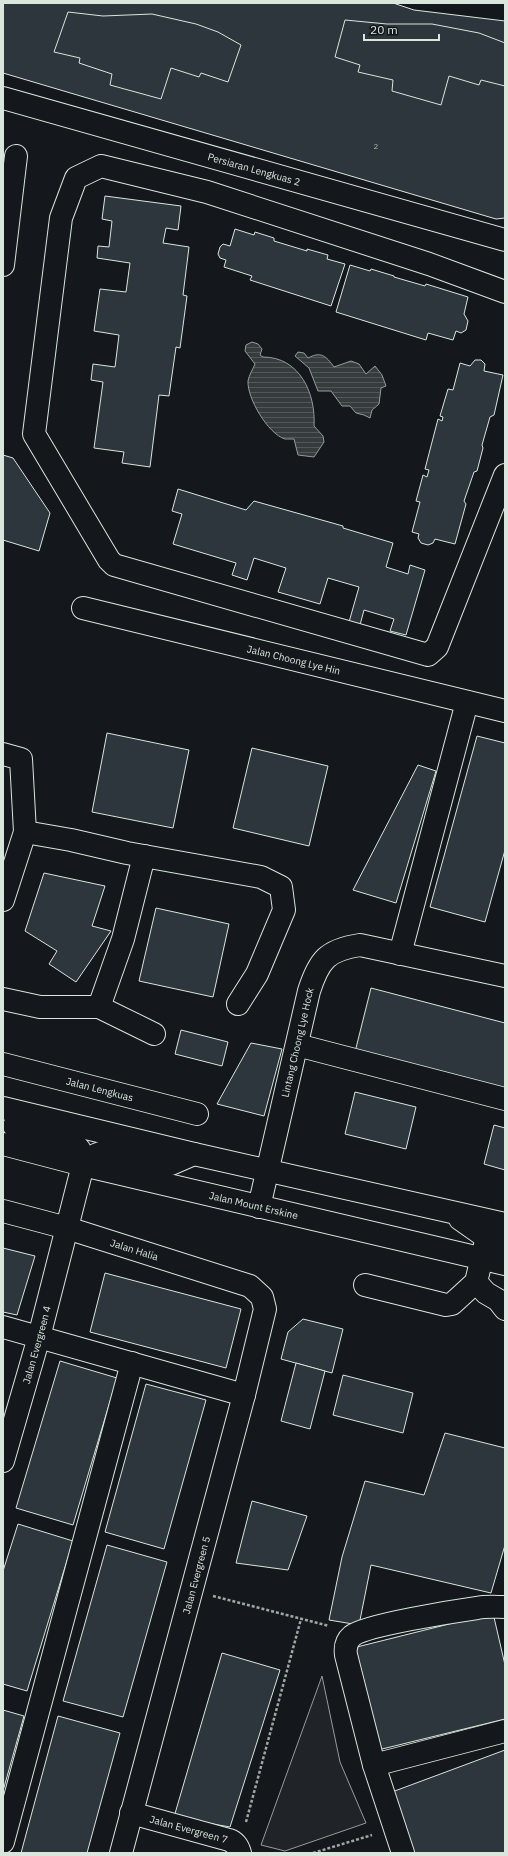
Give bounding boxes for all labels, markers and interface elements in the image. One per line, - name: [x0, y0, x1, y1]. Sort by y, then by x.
- scale bar: [364, 16, 439, 42]
- text: 20 m: [370, 22, 398, 37]
- house number: 2: [374, 141, 379, 151]
- street label: Persiaran Lengkuas 2: [206, 150, 302, 189]
- street label: Jalan Choong Lye Hin: [246, 642, 342, 678]
- street label: Lintang Choong Lye Hock: [279, 985, 317, 1099]
- street label: Jalan Lengkuas: [65, 1075, 135, 1104]
- street label: Jalan Mount Erskine: [208, 1189, 300, 1222]
- street label: Jalan Halia: [109, 1236, 161, 1264]
- street label: Jalan Evergreen 4: [20, 1305, 54, 1385]
- street label: Jalan Evergreen 5: [180, 1535, 213, 1615]
- street label: Jalan Evergreen 7: [148, 1813, 229, 1846]

